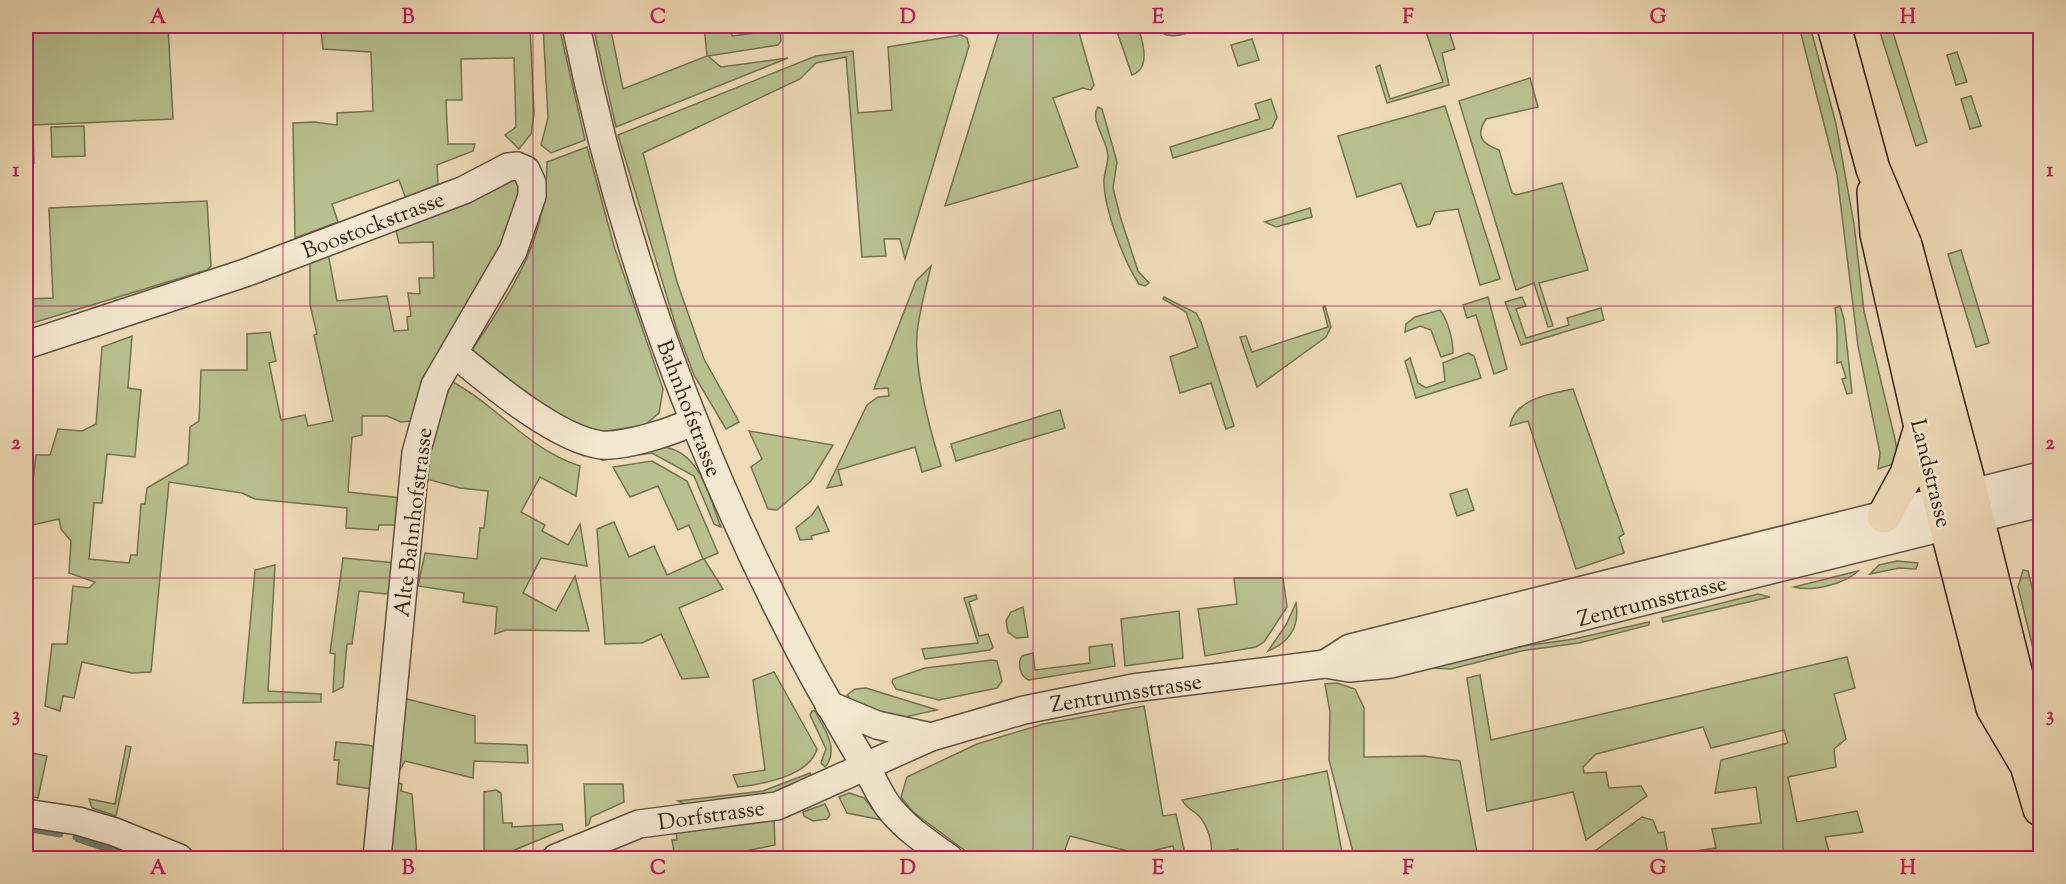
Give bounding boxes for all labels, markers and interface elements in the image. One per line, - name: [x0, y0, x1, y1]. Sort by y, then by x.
- text: A: [150, 4, 167, 33]
- text: B: [402, 4, 415, 33]
- text: C: [650, 4, 666, 33]
- text: D: [900, 4, 916, 33]
- text: E: [1152, 4, 1165, 33]
- text: F: [1402, 4, 1414, 33]
- text: G: [1650, 4, 1667, 33]
- text: H: [1900, 4, 1916, 33]
- text: 1: [13, 157, 20, 186]
- text: 1: [2047, 157, 2054, 186]
- street label: Boostockstrasse: [298, 185, 450, 269]
- street label: Bahnhofstrasse: [646, 336, 728, 482]
- street label: Landstrasse: [1900, 416, 1958, 531]
- street label: Alte Bahnhofstrasse: [387, 426, 442, 619]
- text: 2: [11, 430, 21, 459]
- text: 2: [2045, 430, 2055, 459]
- street label: Zentrumsstrasse: [1575, 569, 1731, 637]
- street label: Zentrumsstrasse: [1048, 667, 1204, 723]
- text: 3: [12, 702, 20, 731]
- text: 3: [2046, 702, 2054, 731]
- street label: Dorfstrasse: [656, 794, 767, 840]
- text: A: [150, 855, 167, 884]
- text: B: [402, 855, 415, 884]
- text: C: [650, 855, 666, 884]
- text: D: [900, 855, 916, 884]
- text: E: [1152, 855, 1165, 884]
- text: F: [1402, 855, 1414, 884]
- text: G: [1650, 855, 1667, 884]
- text: H: [1900, 855, 1916, 884]

